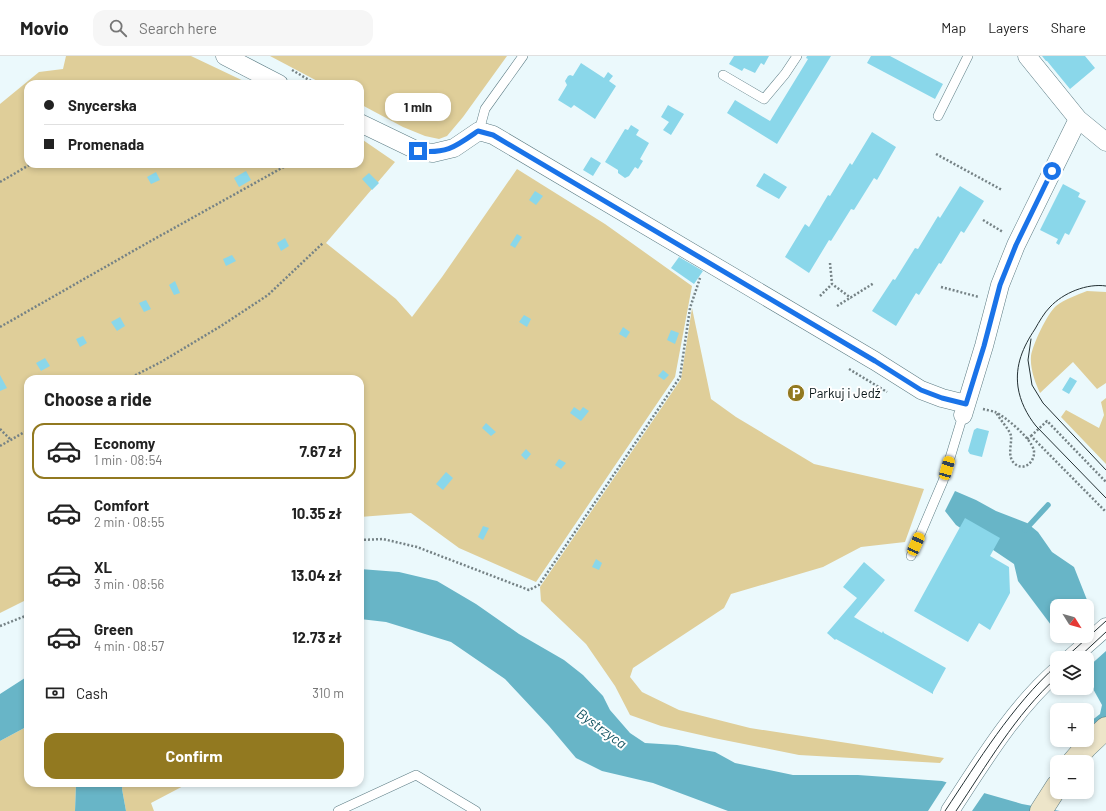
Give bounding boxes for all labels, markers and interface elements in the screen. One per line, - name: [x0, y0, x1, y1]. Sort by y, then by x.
- search box: [93, 10, 373, 46]
- text: Movio: [20, 16, 69, 39]
- icon: search: [107, 17, 129, 39]
- text: Search here: [139, 19, 217, 37]
- text: Map: [941, 19, 966, 36]
- text: Layers: [988, 19, 1029, 36]
- text: Share: [1051, 19, 1086, 36]
- callout: 1 min: [385, 93, 451, 121]
- text: Snycerska: [68, 96, 137, 114]
- text: 1 min: [404, 99, 432, 115]
- text: Promenada: [68, 135, 144, 153]
- route end: [409, 142, 427, 160]
- route start: [1043, 162, 1061, 180]
- parking icon: Parkuj i Jedź: [786, 383, 806, 403]
- place label: Parkuj i Jedź: [809, 385, 881, 401]
- text: Choose a ride: [44, 388, 152, 410]
- icon: car: [46, 433, 82, 469]
- text: Economy: [94, 434, 155, 452]
- text: 7.67 zł: [300, 442, 342, 460]
- text: 1 min · 08:54: [94, 452, 163, 468]
- car: [938, 455, 956, 481]
- icon: car: [46, 495, 82, 531]
- text: Comfort: [94, 496, 149, 514]
- text: 10.35 zł: [291, 504, 342, 522]
- text: 2 min · 08:55: [94, 514, 164, 530]
- car: [906, 531, 926, 557]
- icon: car: [46, 557, 82, 593]
- text: XL: [94, 558, 112, 576]
- text: 13.04 zł: [291, 566, 342, 584]
- text: 3 min · 08:56: [94, 576, 164, 592]
- north arrow: [1050, 599, 1094, 643]
- map controls: [1050, 599, 1094, 799]
- icon: car: [46, 619, 82, 655]
- text: Green: [94, 620, 133, 638]
- text: 12.73 zł: [292, 628, 342, 646]
- text: 4 min · 08:57: [94, 638, 164, 654]
- button: layers: [1050, 651, 1094, 695]
- icon: cash: [44, 682, 66, 704]
- text: Cash: [76, 684, 108, 702]
- text: 310 m: [312, 685, 344, 701]
- button: +: [1050, 703, 1094, 747]
- water label: Bystrzyca: [574, 704, 630, 752]
- button: Confirm: [44, 733, 344, 779]
- button: −: [1050, 755, 1094, 799]

